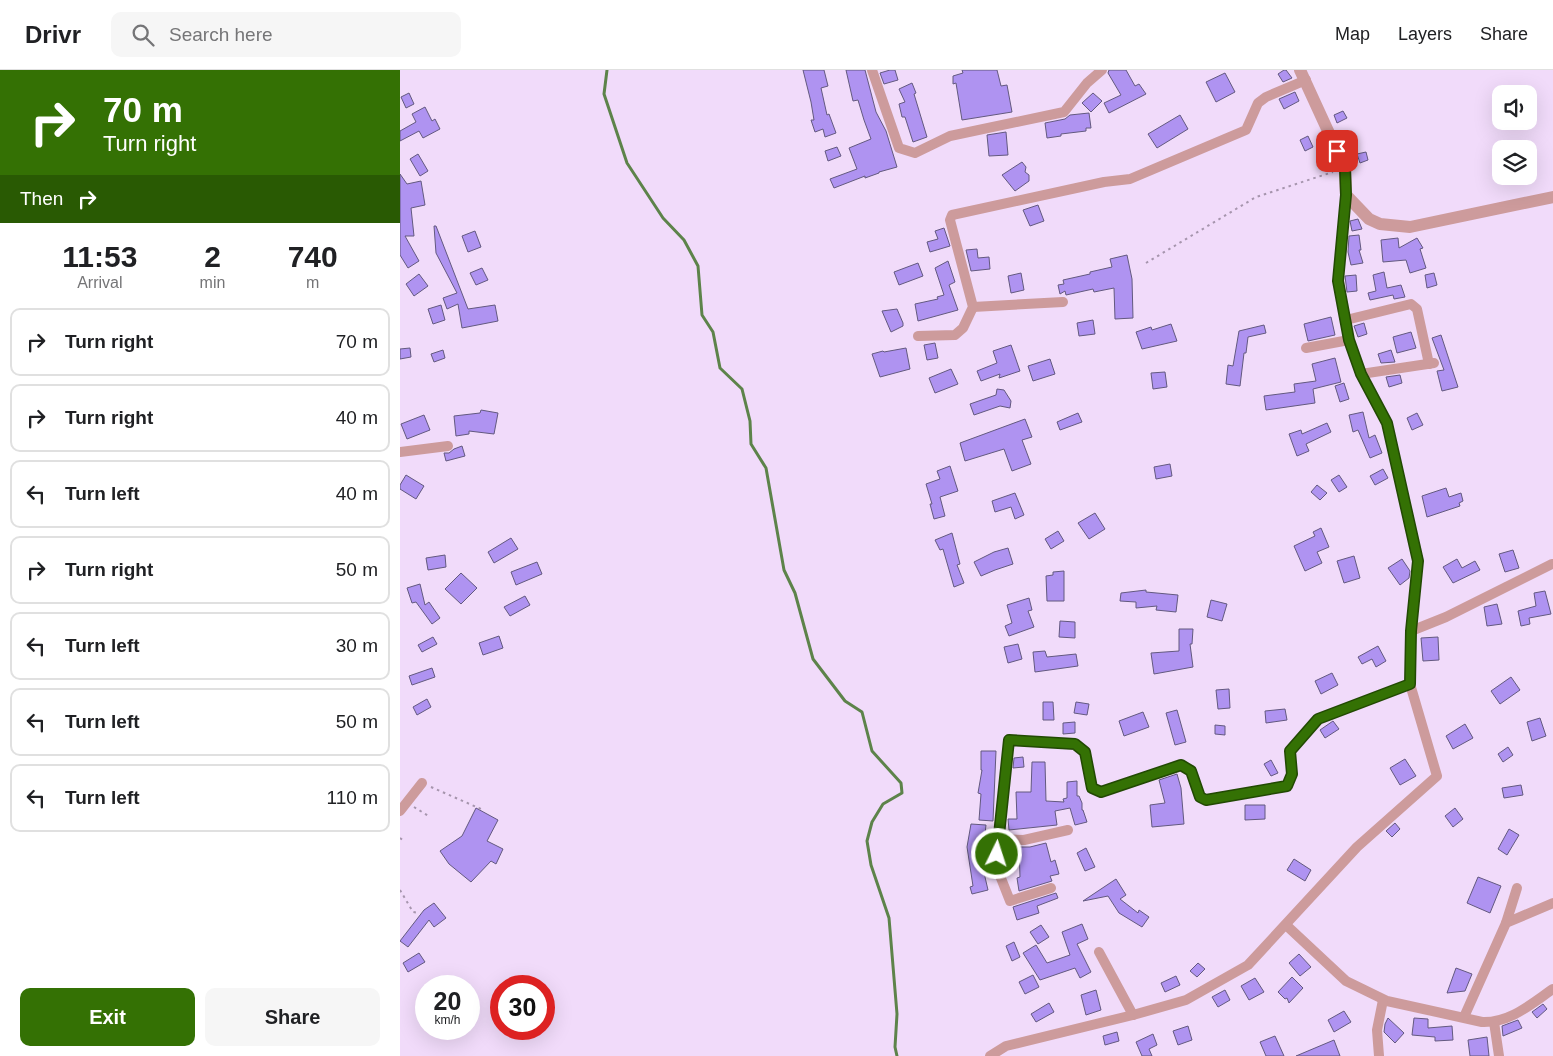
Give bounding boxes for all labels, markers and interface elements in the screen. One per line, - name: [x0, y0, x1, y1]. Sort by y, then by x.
- search box: [111, 12, 461, 57]
- text: Drivr: [25, 21, 81, 48]
- icon: search: [129, 21, 157, 49]
- text: Search here: [169, 24, 273, 45]
- text: Map: [1335, 24, 1370, 44]
- text: Layers: [1398, 24, 1452, 44]
- text: Share: [1480, 24, 1528, 44]
- map controls: [1492, 85, 1537, 185]
- button: sound: [1492, 85, 1537, 130]
- icon: right: [20, 90, 85, 155]
- text: 70 m: [103, 90, 183, 129]
- pin: [1316, 130, 1358, 172]
- text: Turn right: [103, 131, 196, 156]
- icon: arrive: [1323, 137, 1351, 165]
- button: layers: [1492, 140, 1537, 185]
- icon: right: [73, 185, 101, 213]
- text: Then: [20, 188, 63, 209]
- text: 11:53: [62, 240, 137, 273]
- text: 2: [204, 240, 221, 273]
- text: 740: [288, 240, 338, 273]
- text: Arrival: [77, 274, 122, 291]
- text: min: [200, 274, 225, 291]
- text: m: [306, 274, 319, 291]
- icon: right: [22, 328, 50, 356]
- text: Turn right: [65, 331, 153, 352]
- text: 70 m: [336, 331, 378, 352]
- icon: right: [22, 404, 50, 432]
- text: Turn right: [65, 407, 153, 428]
- text: 40 m: [336, 407, 378, 428]
- icon: left: [22, 480, 50, 508]
- text: Turn left: [65, 483, 140, 504]
- text: 40 m: [336, 483, 378, 504]
- icon: right: [22, 556, 50, 584]
- text: Turn right: [65, 559, 153, 580]
- text: 50 m: [336, 559, 378, 580]
- icon: left: [22, 632, 50, 660]
- text: Turn left: [65, 635, 140, 656]
- text: 30 m: [336, 635, 378, 656]
- icon: left: [22, 708, 50, 736]
- text: Turn left: [65, 711, 140, 732]
- text: 50 m: [336, 711, 378, 732]
- icon: left: [22, 784, 50, 812]
- text: Turn left: [65, 787, 140, 808]
- text: 110 m: [327, 787, 378, 808]
- position arrow: [970, 827, 1022, 879]
- speed limit sign: 30: [490, 975, 555, 1040]
- text: 20: [434, 987, 461, 1015]
- button: Exit: [20, 988, 195, 1046]
- button: Share: [205, 988, 380, 1046]
- text: km/h: [434, 1013, 461, 1027]

